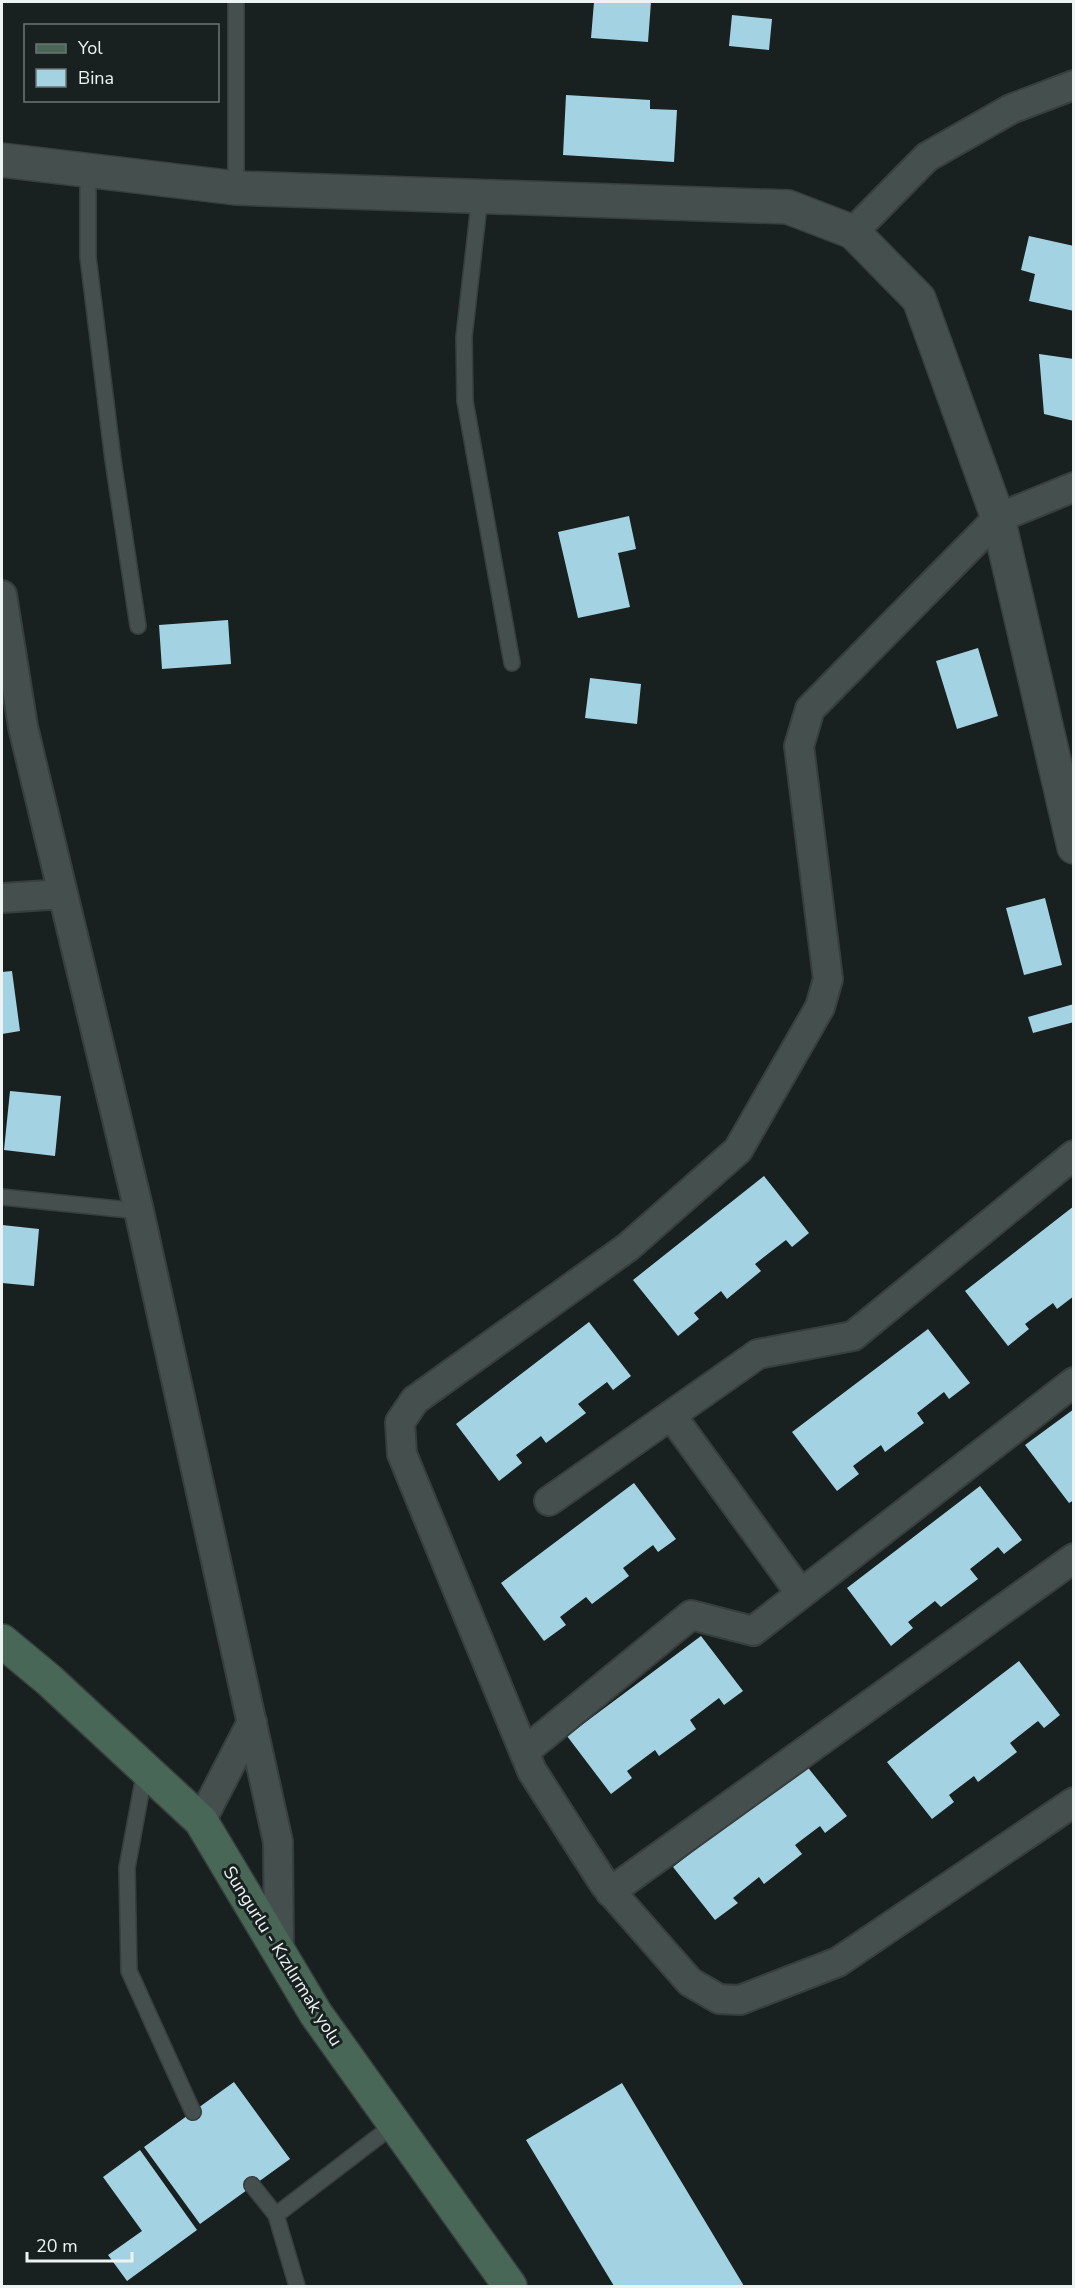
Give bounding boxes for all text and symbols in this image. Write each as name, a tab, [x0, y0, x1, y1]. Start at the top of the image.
legend	[24, 24, 219, 102]
text: Yol	[77, 36, 103, 60]
text: Bina	[78, 66, 114, 90]
street label: Sungurlu - Kızılırmak yolu	[218, 1862, 348, 2050]
scale bar	[27, 2225, 132, 2263]
text: 20 m	[36, 2234, 78, 2258]

